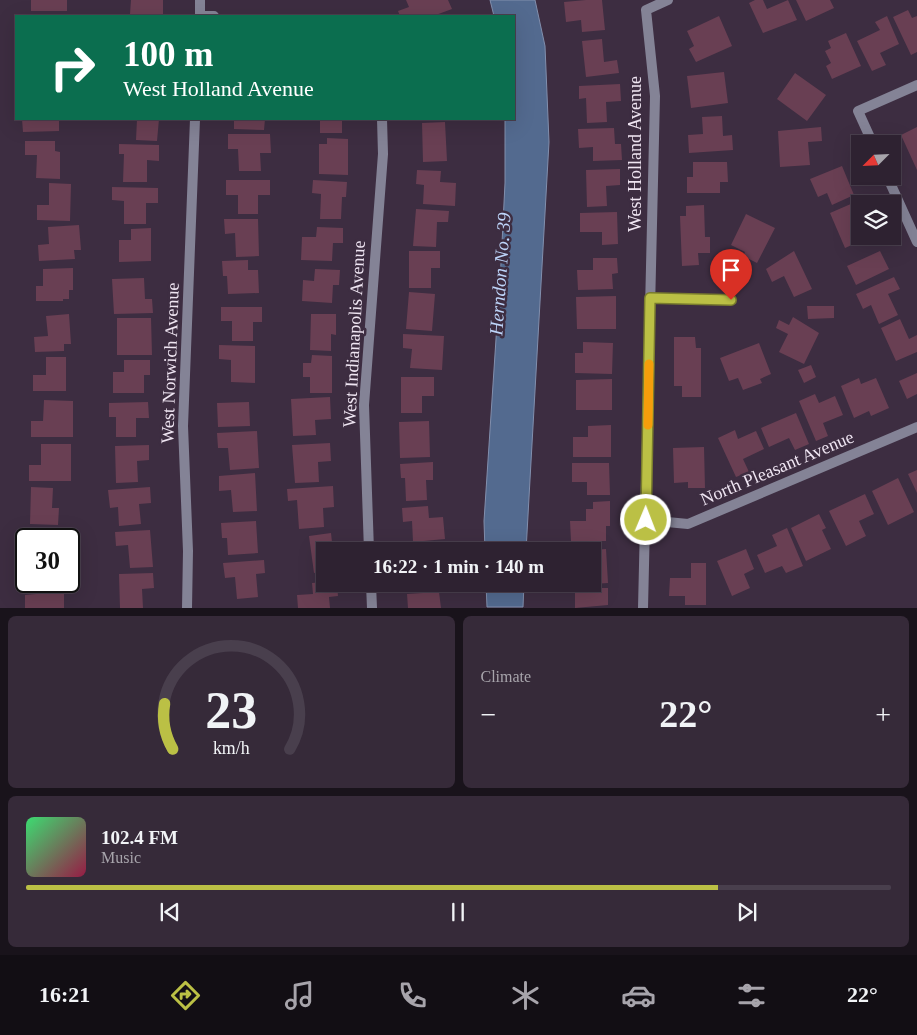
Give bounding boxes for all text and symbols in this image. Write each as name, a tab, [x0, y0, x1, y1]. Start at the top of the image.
icon: right	[40, 35, 105, 100]
text: 100 m	[123, 35, 213, 74]
text: West Holland Avenue	[123, 76, 314, 101]
street label: West Holland Avenue	[625, 76, 645, 232]
north arrow	[851, 135, 901, 185]
map controls	[851, 135, 901, 245]
button: layers	[851, 195, 901, 245]
water label: Herndon No. 39	[485, 211, 515, 337]
street label: West Indianapolis Avenue	[339, 240, 369, 428]
pin	[710, 249, 752, 300]
icon: arrive	[717, 256, 745, 284]
street label: West Norwich Avenue	[157, 282, 183, 444]
street label: North Pleasant Avenue	[697, 427, 857, 509]
position arrow	[619, 493, 671, 545]
speed limit sign: 30	[15, 528, 80, 593]
text: 16:22 · 1 min · 140 m	[373, 556, 544, 577]
text: Climate	[481, 668, 531, 685]
text: 23	[205, 682, 257, 739]
text: 22°	[659, 693, 712, 735]
text: −	[481, 699, 496, 730]
text: +	[875, 699, 891, 730]
text: km/h	[213, 738, 250, 758]
text: 102.4 FM	[101, 827, 178, 848]
text: Music	[101, 849, 141, 866]
icon: previous	[156, 898, 184, 926]
icon: pause	[444, 898, 472, 926]
icon: next	[733, 898, 761, 926]
icon: directions	[168, 978, 203, 1013]
icon: music	[282, 978, 317, 1013]
icon: phone	[395, 978, 430, 1013]
icon: climate	[508, 978, 543, 1013]
icon: car	[621, 978, 656, 1013]
icon: filters	[734, 978, 769, 1013]
text: 16:21	[39, 982, 90, 1007]
text: 22°	[847, 982, 878, 1007]

